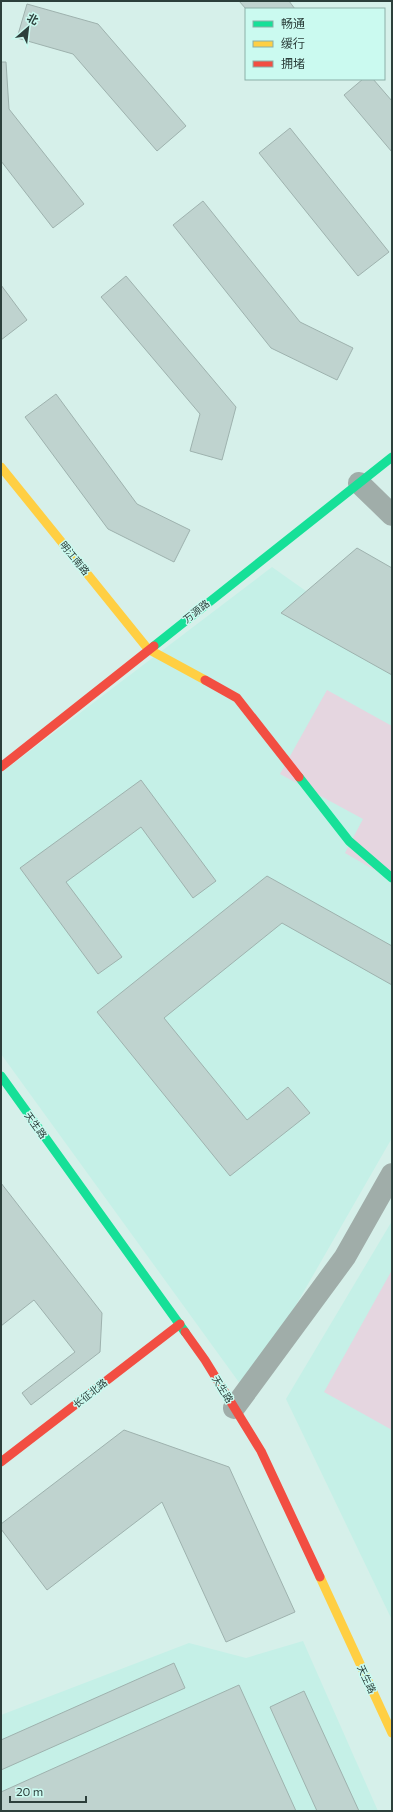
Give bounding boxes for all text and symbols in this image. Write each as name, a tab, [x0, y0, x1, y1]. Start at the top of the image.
north arrow	[8, 8, 48, 48]
legend	[245, 8, 385, 80]
text: 北	[25, 10, 41, 27]
text: 畅通	[281, 16, 305, 30]
text: 缓行	[281, 36, 305, 50]
text: 拥堵	[281, 56, 305, 70]
street label: 明江南路	[58, 539, 92, 577]
street label: 万源路	[180, 597, 212, 625]
street label: 天生路	[22, 1109, 50, 1141]
street label: 天生路	[210, 1373, 236, 1405]
street label: 长征北路	[71, 1376, 109, 1410]
street label: 天生路	[355, 1663, 379, 1695]
scale bar	[10, 1778, 86, 1804]
text: 20 m	[16, 1784, 43, 1798]

